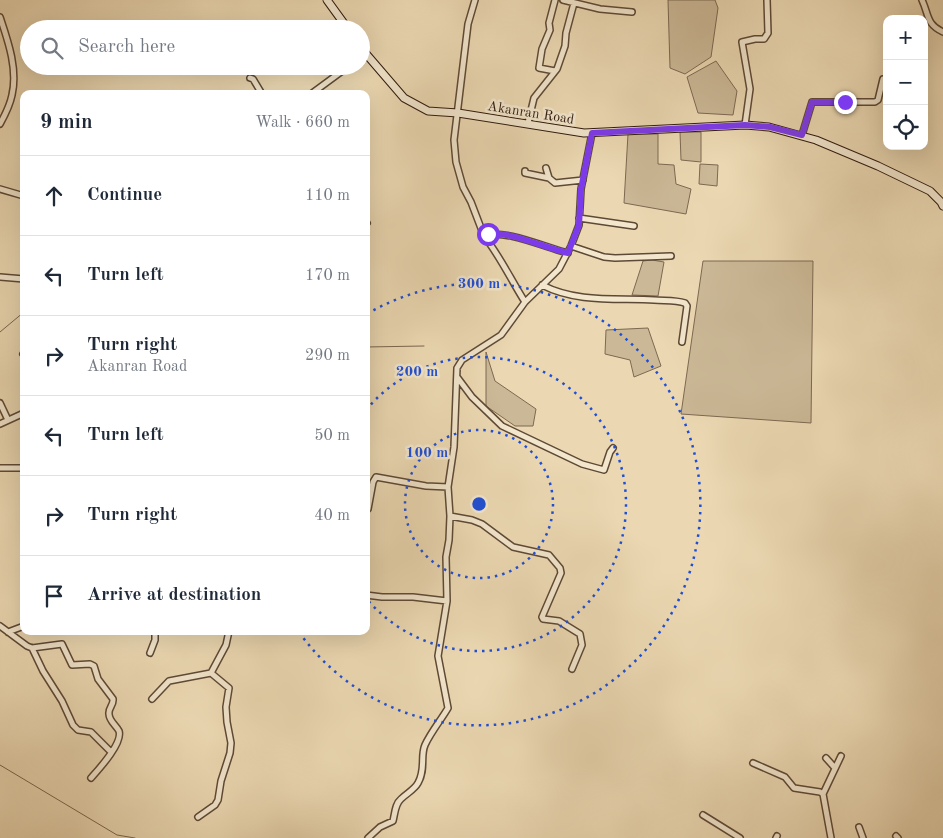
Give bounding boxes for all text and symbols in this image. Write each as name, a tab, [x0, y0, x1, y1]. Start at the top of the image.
map controls	[883, 15, 928, 150]
button: +	[883, 15, 928, 60]
search box	[20, 20, 370, 75]
icon: search	[38, 34, 66, 62]
text: Search here	[78, 38, 175, 57]
button: −	[883, 60, 928, 105]
route end	[834, 91, 857, 114]
street label: Akanran Road	[486, 99, 575, 127]
button: locate	[883, 105, 928, 150]
text: 9 min	[40, 112, 93, 133]
text: Walk · 660 m	[255, 115, 350, 131]
icon: ahead	[40, 182, 68, 210]
text: Continue	[87, 186, 162, 205]
text: 110 m	[305, 188, 350, 204]
route start	[477, 223, 500, 246]
icon: left	[40, 262, 68, 290]
text: Turn left	[87, 266, 164, 285]
text: 170 m	[305, 268, 350, 284]
text: 300 m	[458, 277, 500, 292]
text: Turn right	[87, 336, 177, 355]
icon: right	[40, 342, 68, 370]
text: 290 m	[305, 348, 350, 364]
text: Akanran Road	[87, 359, 187, 375]
text: 200 m	[396, 365, 438, 380]
icon: left	[40, 422, 68, 450]
text: Turn left	[87, 426, 164, 445]
text: 50 m	[314, 428, 350, 444]
text: 100 m	[406, 446, 448, 461]
centre of rings	[470, 495, 488, 513]
icon: right	[40, 502, 68, 530]
text: Turn right	[87, 506, 177, 525]
text: 40 m	[314, 508, 350, 524]
icon: arrive	[40, 582, 68, 610]
text: Arrive at destination	[87, 586, 261, 605]

